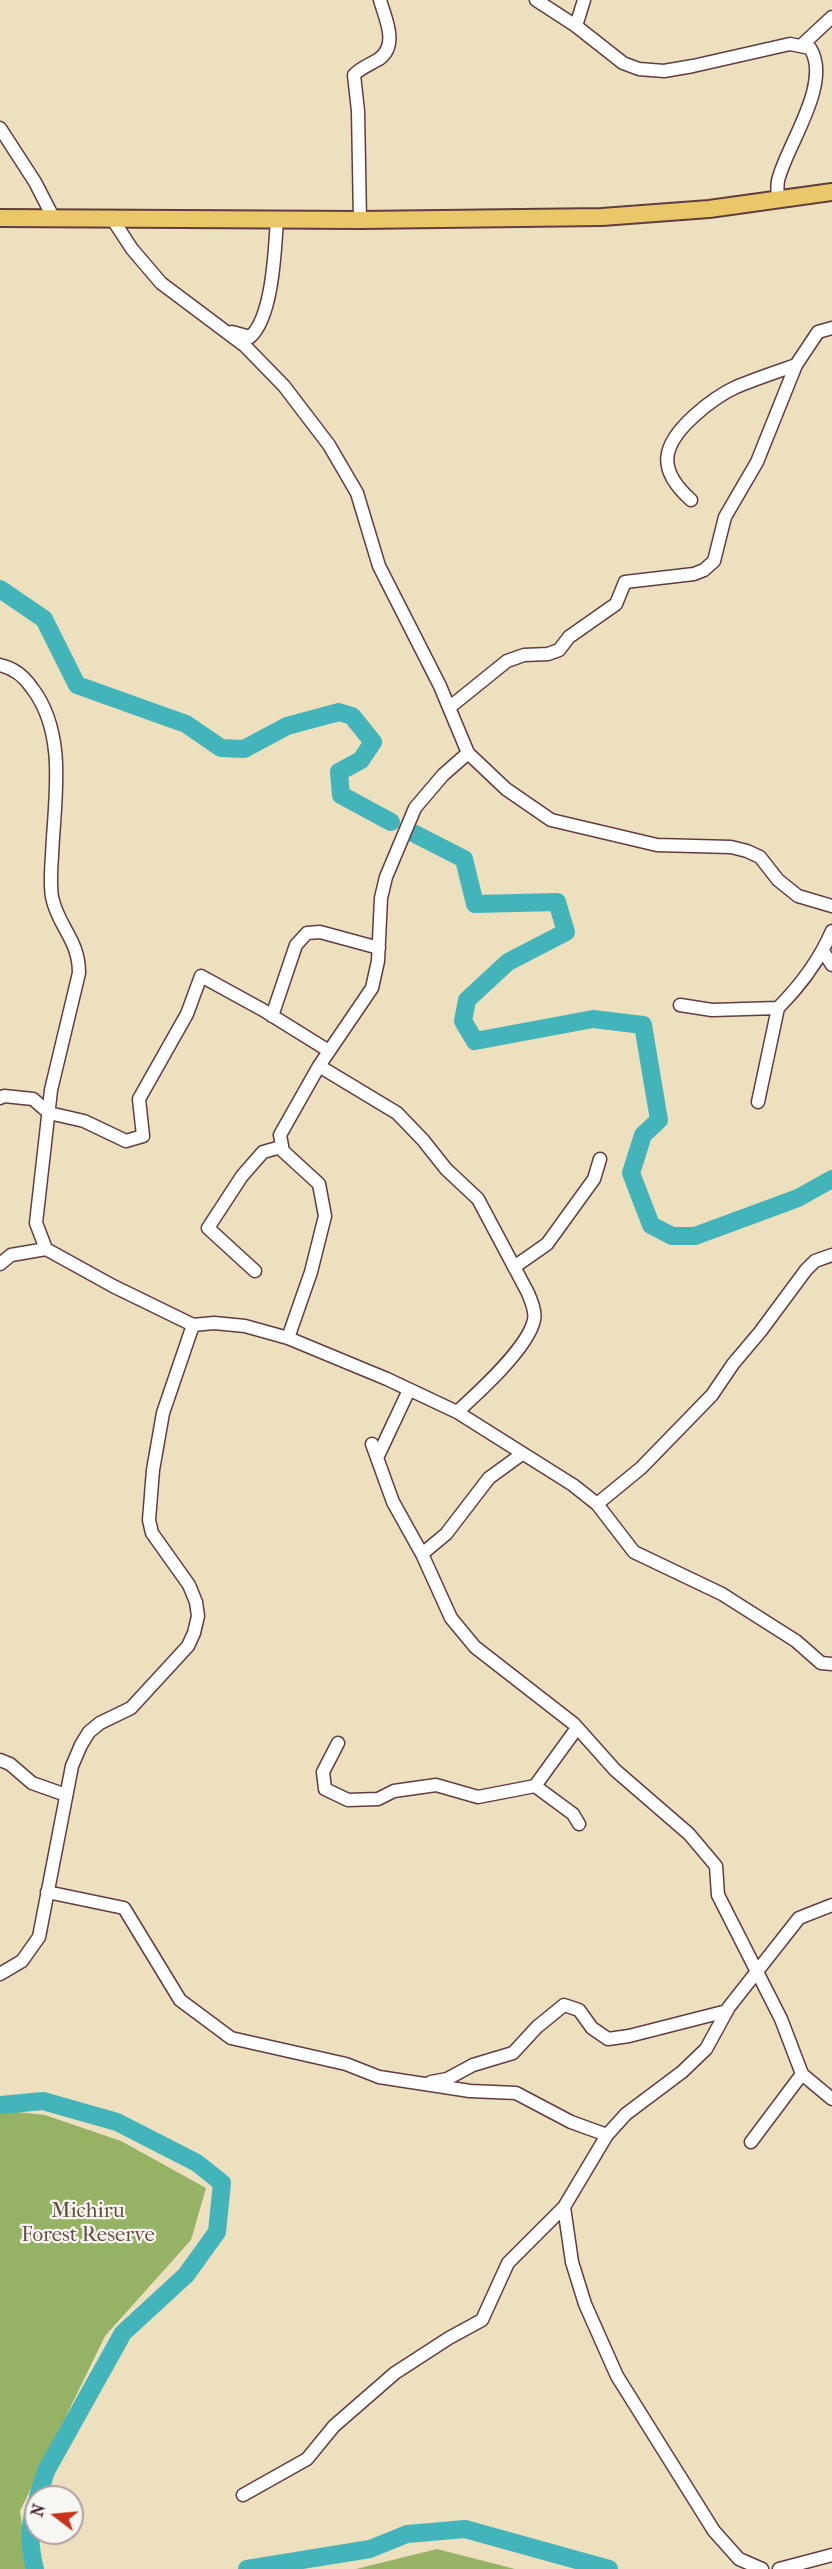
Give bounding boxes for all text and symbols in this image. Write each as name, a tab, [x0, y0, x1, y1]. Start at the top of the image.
park label: Michiru Forest Reserve	[21, 2199, 155, 2249]
north arrow	[24, 2485, 84, 2545]
text: N	[27, 2502, 49, 2519]

